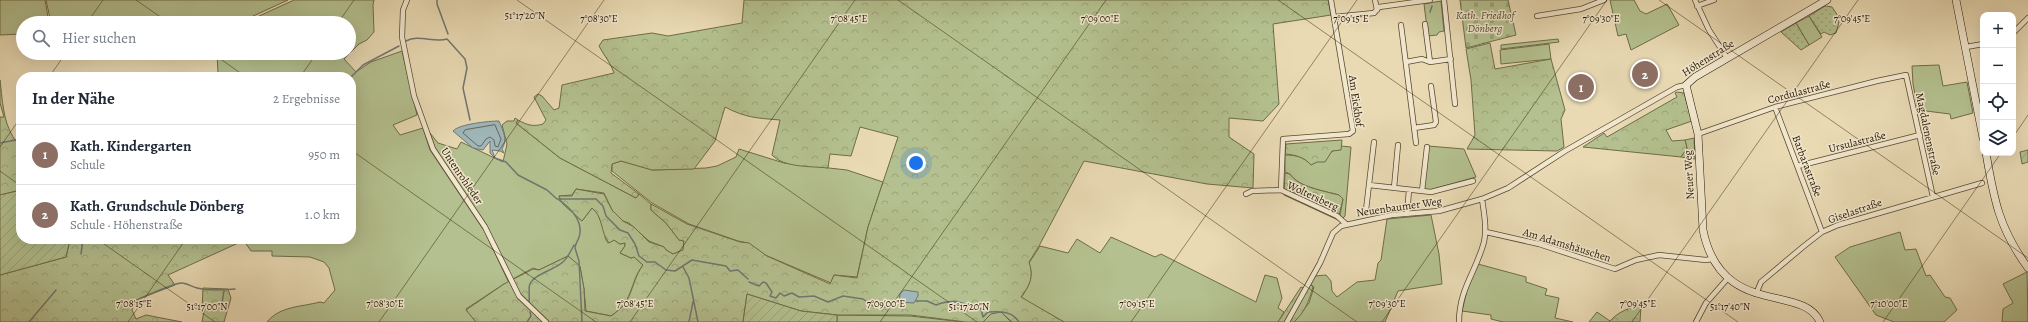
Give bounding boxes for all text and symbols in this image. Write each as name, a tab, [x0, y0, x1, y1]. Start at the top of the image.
park label: Kath. Friedhof Dönberg	[1456, 8, 1517, 36]
text: 51°17'20"N	[505, 9, 545, 22]
text: 7°08'30"E	[580, 12, 618, 25]
text: 7°08'45"E	[831, 12, 868, 25]
text: 7°09'00"E	[1081, 12, 1119, 25]
text: 7°09'15"E	[1333, 12, 1369, 25]
text: 7°09'30"E	[1582, 12, 1620, 25]
text: 7°09'45"E	[1834, 12, 1870, 25]
map controls	[1980, 12, 2016, 156]
button: +	[1980, 12, 2016, 48]
search box	[16, 16, 356, 60]
icon: search	[30, 27, 52, 49]
text: Hier suchen	[62, 28, 136, 48]
street label: Höhenstraße	[1679, 36, 1737, 80]
button: −	[1980, 48, 2016, 84]
pin: 2	[1632, 59, 1658, 89]
pin: 1	[1568, 72, 1594, 102]
street label: Am Eickhof	[1345, 73, 1367, 129]
street label: Cordulastraße	[1766, 76, 1832, 108]
button: locate	[1980, 84, 2016, 120]
text: In der Nähe	[32, 87, 115, 110]
text: 2 Ergebnisse	[273, 90, 340, 107]
street label: Magdalenenstraße	[1912, 91, 1944, 177]
button: layers	[1980, 120, 2016, 156]
street label: Ursulastraße	[1827, 128, 1887, 156]
street label: Barbarastraße	[1788, 133, 1826, 199]
text: Kath. Kindergarten	[70, 136, 191, 156]
street label: Untenrohleder	[437, 144, 487, 208]
text: 1	[43, 146, 47, 163]
text: 950 m	[308, 146, 340, 163]
street label: Neuer Weg	[1680, 149, 1698, 200]
your location	[906, 153, 926, 173]
text: Schule	[70, 156, 105, 173]
street label: Woltersberg	[1284, 177, 1342, 215]
street label: Neuenbaumer Weg	[1355, 193, 1443, 220]
street label: Giselastraße	[1826, 195, 1884, 227]
text: Kath. Grundschule Dönberg	[70, 196, 244, 216]
text: 2	[42, 206, 48, 223]
text: 1.0 km	[305, 206, 340, 223]
text: Schule · Höhenstraße	[70, 216, 183, 233]
street label: Am Adamshäuschen	[1520, 224, 1613, 266]
text: 7°08'15"E	[116, 297, 152, 310]
text: 7°08'30"E	[366, 297, 404, 310]
text: 7°08'45"E	[617, 297, 654, 310]
text: 7°09'00"E	[867, 297, 905, 310]
text: 7°09'15"E	[1119, 297, 1155, 310]
text: 7°09'30"E	[1368, 297, 1406, 310]
text: 7°09'45"E	[1620, 297, 1656, 310]
text: 7°10'00"E	[1870, 297, 1908, 310]
text: 51°17'00"N	[187, 300, 227, 313]
text: 51°17'20"N	[949, 300, 989, 313]
text: 51°17'40"N	[1710, 300, 1750, 313]

